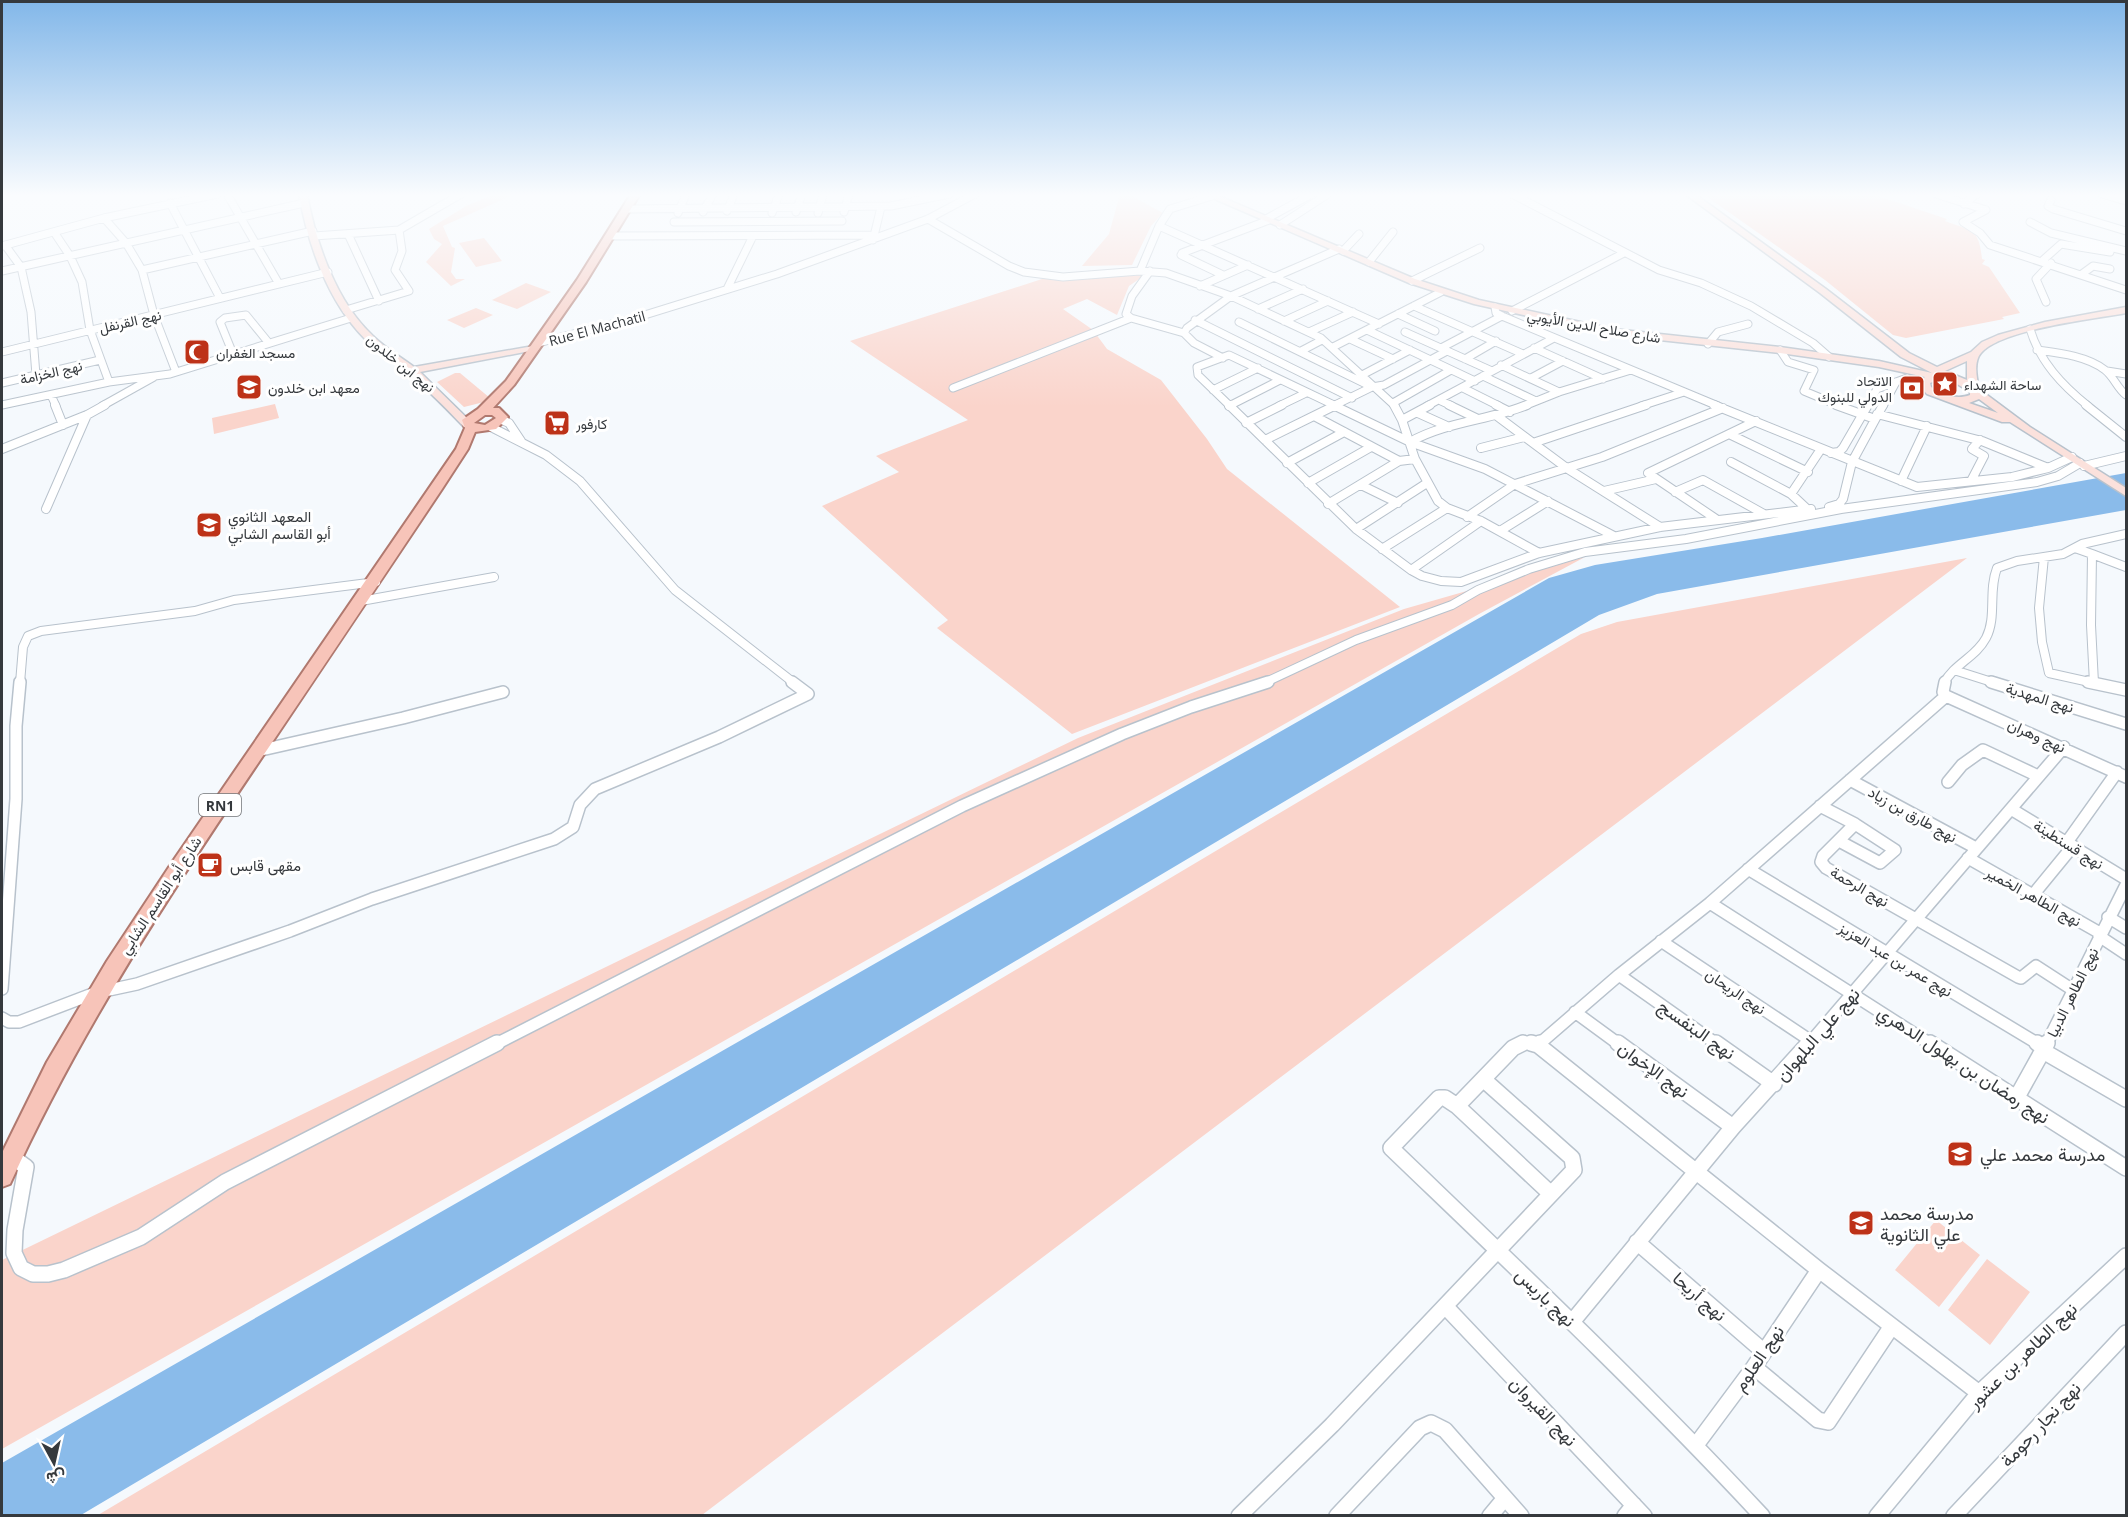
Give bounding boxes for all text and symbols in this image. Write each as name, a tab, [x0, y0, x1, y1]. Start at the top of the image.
street label: نهج القرنفل	[97, 305, 163, 339]
street label: شارع صلاح الدين الأيوبي	[1525, 305, 1662, 350]
street label: Rue El Machatil	[547, 306, 647, 350]
street label: نهج ابن خلدون	[362, 330, 439, 398]
mosque icon: مسجد الغفران	[182, 337, 212, 367]
place label: مسجد الغفران	[216, 343, 295, 362]
street label: نهج الخزامة	[18, 356, 85, 390]
place icon: ساحة الشهداء	[1930, 369, 1960, 399]
place label: الاتحاد الدولي للبنوك	[1818, 371, 1892, 409]
school or university icon: معهد ابن خلدون	[234, 372, 264, 402]
bank icon: الاتحاد الدولي للبنوك	[1897, 373, 1927, 403]
place label: ساحة الشهداء	[1964, 375, 2041, 394]
place label: معهد ابن خلدون	[268, 378, 360, 397]
supermarket icon: كارفور	[542, 408, 572, 438]
place label: كارفور	[575, 414, 607, 433]
place label: المعهد الثانوي أبو القاسم الشابي	[228, 506, 331, 547]
school or university icon: المعهد الثانوي أبو القاسم الشابي	[194, 510, 224, 540]
street label: نهج المهدية	[2003, 677, 2077, 719]
street label: نهج وهران	[2004, 713, 2069, 758]
street label: نهج طارق بن زياد	[1864, 781, 1961, 848]
road number: RN1	[199, 794, 241, 816]
street label: نهج قسنطينة	[2029, 815, 2108, 875]
street label: شارع أبو القاسم الشابي	[114, 832, 209, 960]
cafe icon: مقهى قابس	[195, 850, 225, 880]
place label: مقهى قابس	[230, 855, 301, 876]
street label: نهج الرحمة	[1826, 861, 1893, 913]
street label: نهج الطاهر الخمير	[1981, 861, 2085, 932]
street label: نهج عمر بن عبد العزيز	[1834, 917, 1957, 1003]
street label: نهج الطاهر الدبيا	[2042, 944, 2104, 1041]
street label: نهج الريحان	[1701, 964, 1770, 1020]
street label: نهج علي البلهوان	[1769, 982, 1868, 1089]
street label: نهج البنفسج	[1653, 994, 1740, 1065]
street label: نهج رمضان بن بهلول الدهري	[1871, 999, 2055, 1132]
street label: نهج الإخوان	[1613, 1035, 1694, 1104]
school or university icon: مدرسة محمد علي	[1945, 1139, 1975, 1169]
place label: مدرسة محمد علي	[1980, 1142, 2105, 1170]
place label: مدرسة محمد علي الثانوية	[1880, 1201, 1974, 1250]
school or university icon: مدرسة محمد علي الثانوية	[1846, 1208, 1876, 1238]
street label: نهج باريس	[1510, 1262, 1581, 1332]
street label: نهج أريحا	[1667, 1266, 1732, 1327]
street label: نهج الطاهر بن عشور	[1961, 1297, 2083, 1415]
street label: نهج العلوم	[1727, 1320, 1790, 1396]
street label: نهج القيروان	[1504, 1371, 1583, 1452]
street label: نهج نجار رحومة	[1994, 1376, 2086, 1472]
north arrow	[24, 1433, 84, 1493]
text: ش	[45, 1466, 67, 1490]

